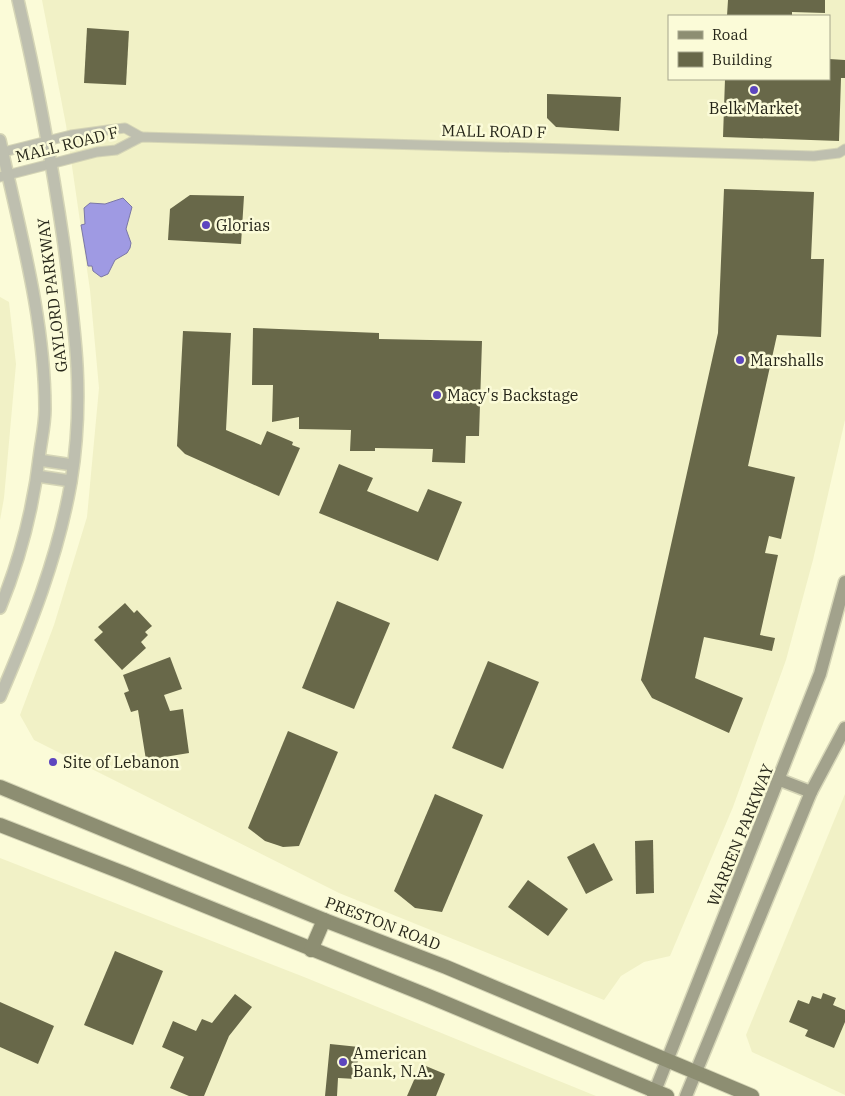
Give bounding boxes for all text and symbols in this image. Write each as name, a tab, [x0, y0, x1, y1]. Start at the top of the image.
legend	[668, 15, 830, 80]
text: Road	[712, 25, 748, 44]
text: Building	[712, 50, 772, 69]
marker: Belk Market	[748, 84, 760, 96]
place label: Belk Market	[709, 98, 799, 118]
street label: MALL ROAD F	[441, 120, 547, 142]
street label: MALL ROAD F	[13, 122, 121, 166]
place label: Glorias	[216, 215, 270, 235]
street label: GAYLORD PARKWAY	[33, 217, 71, 373]
marker: Glorias	[200, 219, 212, 231]
place label: Marshalls	[750, 350, 824, 370]
marker: Marshalls	[734, 354, 746, 366]
place label: Macy's Backstage	[447, 385, 578, 405]
marker: Macy's Backstage	[431, 389, 443, 401]
place label: Site of Lebanon	[63, 752, 180, 772]
marker: Site of Lebanon	[47, 756, 59, 768]
street label: WARREN PARKWAY	[702, 761, 778, 909]
street label: PRESTON ROAD	[322, 892, 444, 954]
place label: American Bank, N.A.	[353, 1043, 432, 1081]
marker: American Bank, N.A.	[337, 1056, 349, 1068]

